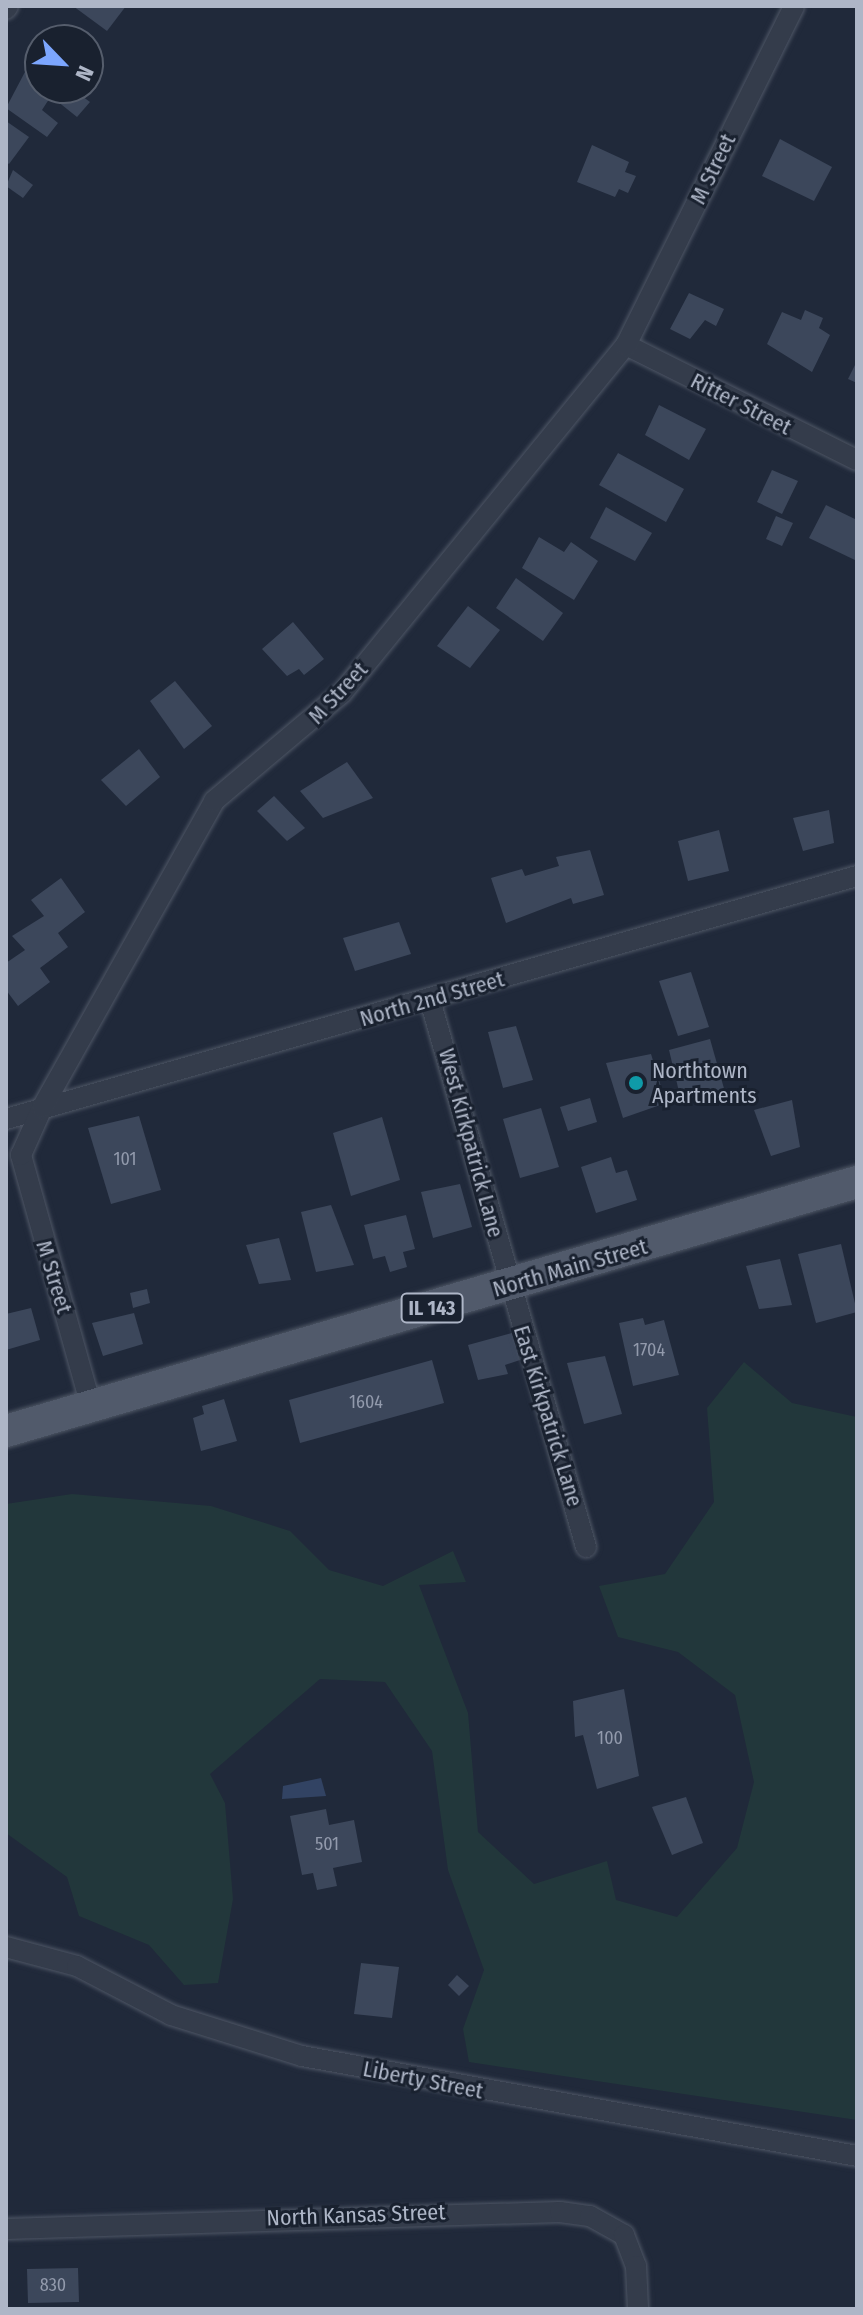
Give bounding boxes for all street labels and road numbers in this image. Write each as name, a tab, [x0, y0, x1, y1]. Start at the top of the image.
street label: M Street	[685, 130, 741, 208]
street label: Ritter Street	[686, 367, 796, 441]
street label: M Street	[303, 657, 373, 729]
street label: North 2nd Street	[357, 966, 507, 1032]
street label: West Kirkpatrick Lane	[433, 1046, 509, 1240]
street label: North Main Street	[490, 1233, 650, 1303]
street label: M Street	[30, 1237, 78, 1317]
road number: IL 143	[400, 1292, 464, 1324]
street label: East Kirkpatrick Lane	[508, 1322, 588, 1510]
street label: Liberty Street	[361, 2055, 485, 2105]
street label: North Kansas Street	[266, 2199, 446, 2231]

